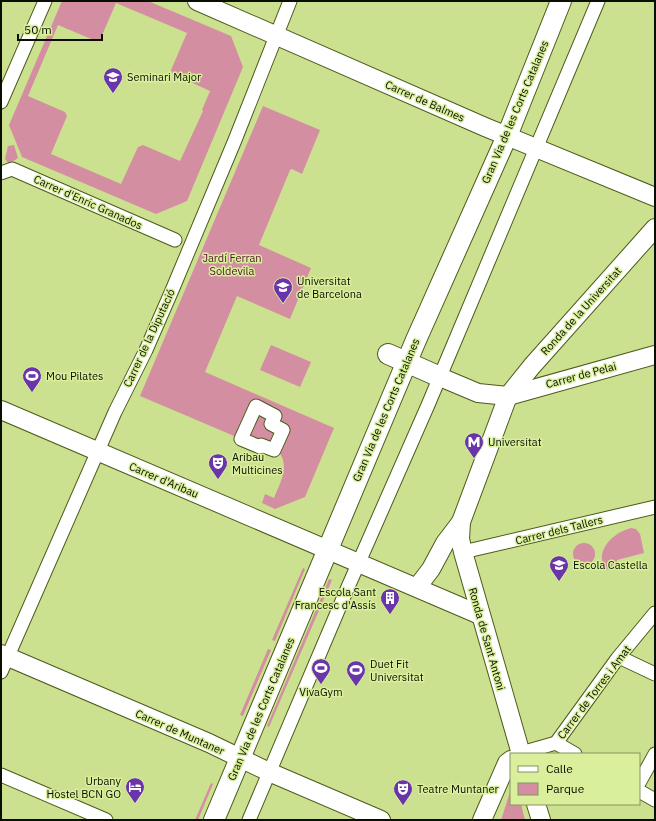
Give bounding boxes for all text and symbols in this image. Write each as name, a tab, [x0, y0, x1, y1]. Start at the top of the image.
scale bar	[18, 16, 102, 42]
text: 50 m	[24, 22, 52, 37]
street label: Gran Via de les Corts Catalanes	[478, 38, 552, 186]
school or university icon: Seminari Major	[102, 66, 124, 94]
place label: Seminari Major	[127, 70, 201, 84]
street label: Carrer de Balmes	[383, 77, 467, 125]
street label: Carrer d'Enric Granados	[31, 172, 145, 232]
park label: Jardí Ferran Soldevila	[202, 251, 262, 278]
street label: Ronda de la Universitat	[538, 264, 624, 358]
place label: Universitat de Barcelona	[297, 274, 362, 301]
school or university icon: Universitat de Barcelona	[272, 276, 294, 304]
street label: Carrer de la Diputació	[120, 287, 178, 389]
street label: Gran Via de les Corts Catalanes	[349, 336, 423, 484]
street label: Carrer de Pelai	[544, 359, 618, 391]
sports icon: Mou Pilates	[21, 365, 43, 393]
place label: Mou Pilates	[46, 369, 103, 383]
metro station icon: Universitat	[463, 431, 485, 459]
place label: Universitat	[488, 435, 542, 449]
place label: Aribau Multicines	[232, 450, 283, 477]
theatre icon: Aribau Multicines	[207, 452, 229, 480]
street label: Carrer d'Aribau	[127, 459, 201, 501]
street label: Carrer dels Tallers	[514, 512, 604, 548]
school or university icon: Escola Castella	[548, 554, 570, 582]
place label: Escola Castella	[573, 558, 648, 572]
place label: Escola Sant Francesc d'Assís	[295, 585, 376, 612]
street label: Ronda de Sant Antoni	[466, 586, 508, 692]
building icon: Escola Sant Francesc d'Assís	[379, 587, 401, 615]
street label: Gran Via de les Corts Catalanes	[224, 635, 298, 783]
street label: Carrer de Torres i Amat	[554, 642, 634, 742]
sports icon: VivaGym	[310, 657, 332, 685]
place label: Duet Fit Universitat	[370, 657, 424, 684]
sports icon: Duet Fit Universitat	[345, 659, 367, 687]
place label: VivaGym	[299, 685, 343, 699]
street label: Carrer de Muntaner	[133, 706, 227, 758]
legend	[510, 753, 640, 805]
text: Calle	[546, 761, 573, 776]
place label: Urbany Hostel BCN GO	[47, 774, 122, 801]
hotel icon: Urbany Hostel BCN GO	[124, 776, 146, 804]
theatre icon: Teatre Muntaner	[392, 778, 414, 806]
text: Parque	[546, 781, 585, 796]
place label: Teatre Muntaner	[417, 782, 498, 796]

